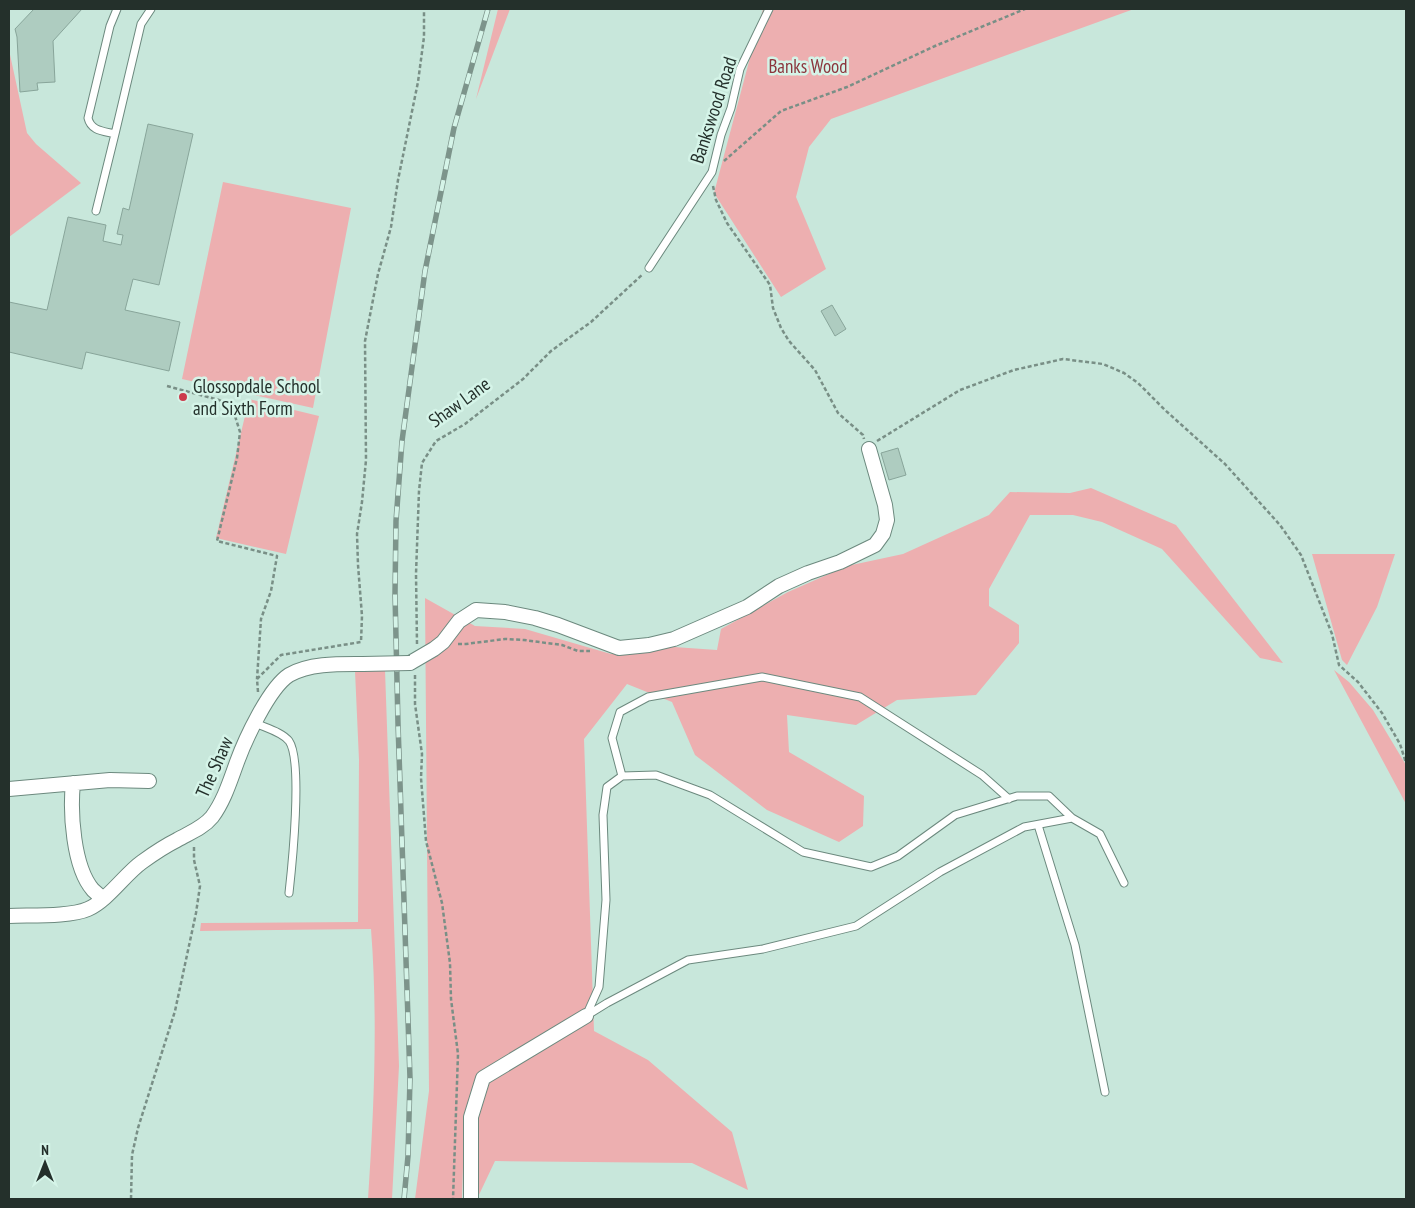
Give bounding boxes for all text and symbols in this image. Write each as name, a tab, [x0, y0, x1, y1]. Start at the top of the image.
street label: Bankswood Road	[684, 54, 742, 166]
park label: Banks Wood	[768, 54, 848, 78]
street label: Shaw Lane	[423, 372, 495, 432]
place label: Glossopdale School and Sixth Form	[193, 374, 321, 420]
marker: Glossopdale School and Sixth Form	[177, 391, 189, 403]
street label: The Shaw	[190, 732, 238, 801]
north arrow	[20, 1138, 70, 1188]
text: N	[41, 1141, 49, 1159]

